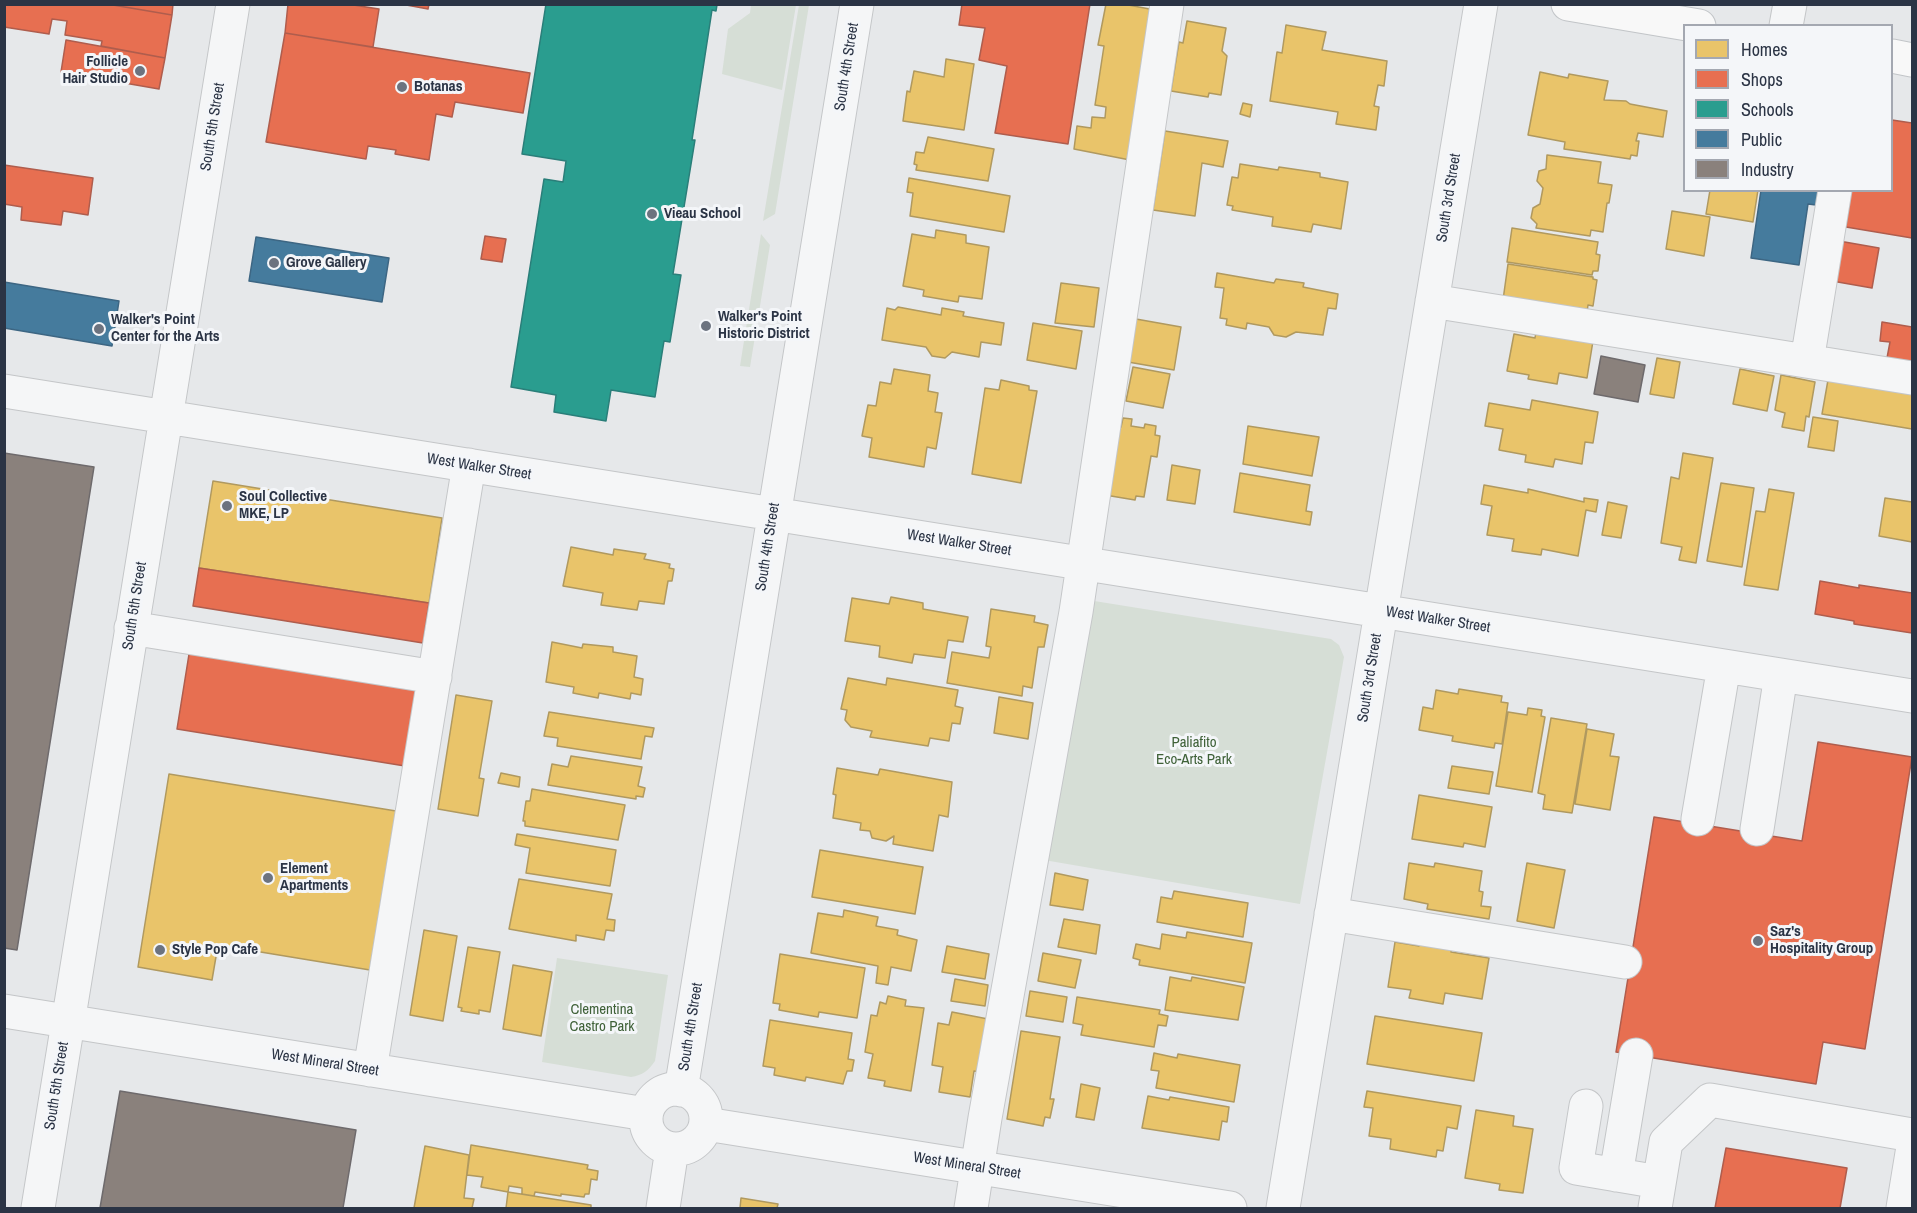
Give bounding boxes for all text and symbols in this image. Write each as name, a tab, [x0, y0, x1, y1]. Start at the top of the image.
street label: South 4th Street	[831, 22, 863, 112]
legend	[1683, 24, 1893, 192]
text: Homes	[1741, 37, 1788, 62]
place label: Follicle Hair Studio	[62, 53, 128, 88]
marker: Follicle Hair Studio	[133, 64, 147, 78]
text: Shops	[1741, 67, 1783, 92]
place label: Botanas	[414, 78, 463, 96]
marker: Botanas	[395, 80, 409, 94]
street label: South 5th Street	[197, 82, 229, 172]
text: Schools	[1741, 97, 1794, 122]
text: Public	[1741, 127, 1782, 152]
street label: South 3rd Street	[1433, 152, 1465, 244]
text: Industry	[1741, 157, 1794, 182]
place label: Vieau School	[664, 205, 741, 223]
marker: Vieau School	[645, 207, 659, 221]
place label: Grove Gallery	[286, 254, 367, 272]
marker: Grove Gallery	[267, 256, 281, 270]
place label: Walker's Point Historic District	[718, 308, 810, 343]
place label: Walker's Point Center for the Arts	[111, 311, 220, 346]
marker: Walker's Point Historic District	[699, 319, 713, 333]
marker: Walker's Point Center for the Arts	[92, 322, 106, 336]
street label: West Walker Street	[426, 450, 532, 484]
place label: Soul Collective MKE, LP	[239, 488, 327, 523]
marker: Soul Collective MKE, LP	[220, 499, 234, 513]
street label: South 4th Street	[752, 502, 784, 592]
street label: West Walker Street	[906, 526, 1012, 560]
street label: South 5th Street	[119, 561, 151, 651]
street label: West Walker Street	[1385, 603, 1491, 637]
street label: South 3rd Street	[1354, 632, 1386, 724]
park label: Paliafito Eco-Arts Park	[1156, 734, 1232, 769]
place label: Element Apartments	[280, 860, 348, 895]
marker: Element Apartments	[261, 871, 275, 885]
place label: Saz's Hospitality Group	[1770, 923, 1873, 958]
marker: Saz's Hospitality Group	[1751, 934, 1765, 948]
place label: Style Pop Cafe	[172, 941, 258, 959]
marker: Style Pop Cafe	[153, 943, 167, 957]
street label: South 4th Street	[675, 982, 707, 1072]
park label: Clementina Castro Park	[570, 1001, 634, 1036]
street label: South 5th Street	[41, 1041, 73, 1131]
street label: West Mineral Street	[270, 1046, 380, 1080]
street label: West Mineral Street	[912, 1149, 1022, 1183]

